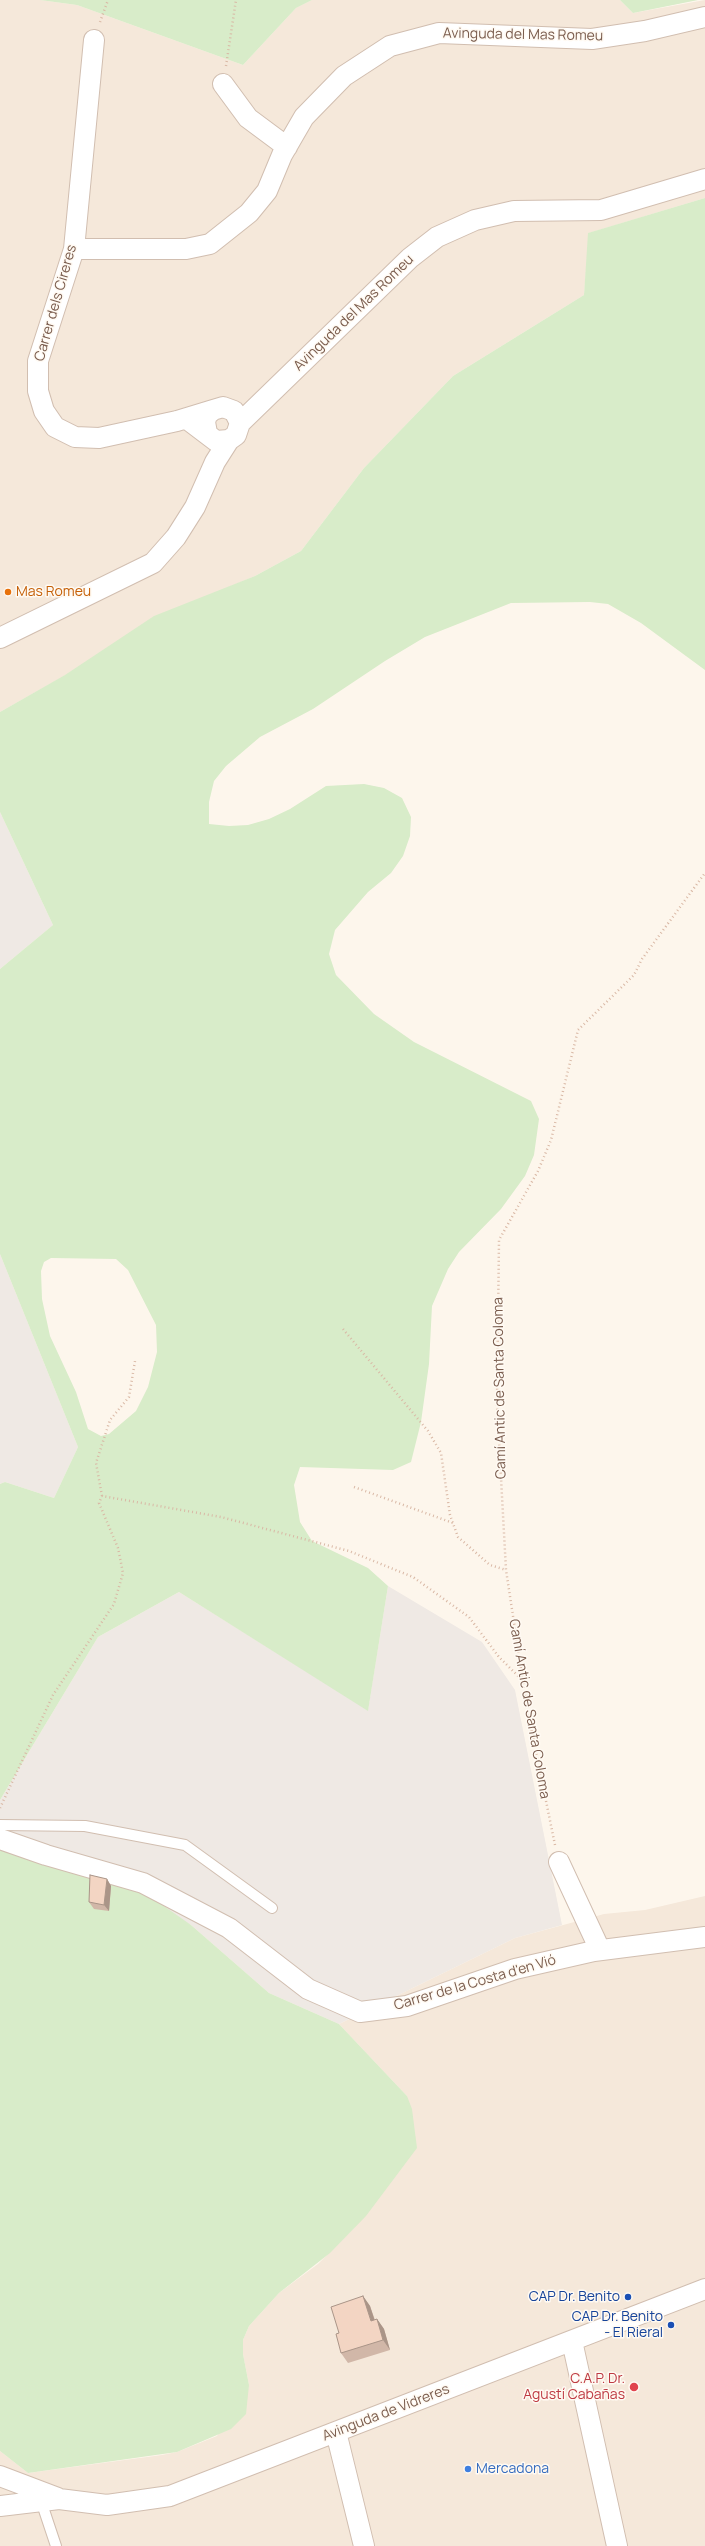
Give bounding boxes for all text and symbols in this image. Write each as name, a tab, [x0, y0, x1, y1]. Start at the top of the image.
street label: Avinguda del Mas Romeu	[443, 25, 603, 45]
street label: Carrer dels Cireres	[31, 243, 81, 363]
street label: Avinguda del Mas Romeu	[291, 251, 417, 375]
place label: Mas Romeu	[16, 584, 91, 600]
marker: Mas Romeu	[3, 587, 13, 597]
street label: Camí Antic de Santa Coloma	[490, 1297, 510, 1479]
street label: Camí Antic de Santa Coloma	[505, 1618, 553, 1800]
street label: Carrer de la Costa d'en Vió	[392, 1952, 558, 2014]
place label: CAP Dr. Benito	[529, 2289, 620, 2305]
marker: CAP Dr. Benito	[623, 2292, 633, 2302]
place label: CAP Dr. Benito - El Rieral	[572, 2309, 663, 2342]
marker: CAP Dr. Benito - El Rieral	[666, 2320, 676, 2330]
place label: C.A.P. Dr. Agustí Cabañas	[523, 2371, 625, 2404]
street label: Avinguda de Vidreres	[320, 2381, 452, 2445]
marker: C.A.P. Dr. Agustí Cabañas	[628, 2381, 640, 2393]
place label: Mercadona	[476, 2461, 549, 2477]
marker: Mercadona	[463, 2464, 473, 2474]

